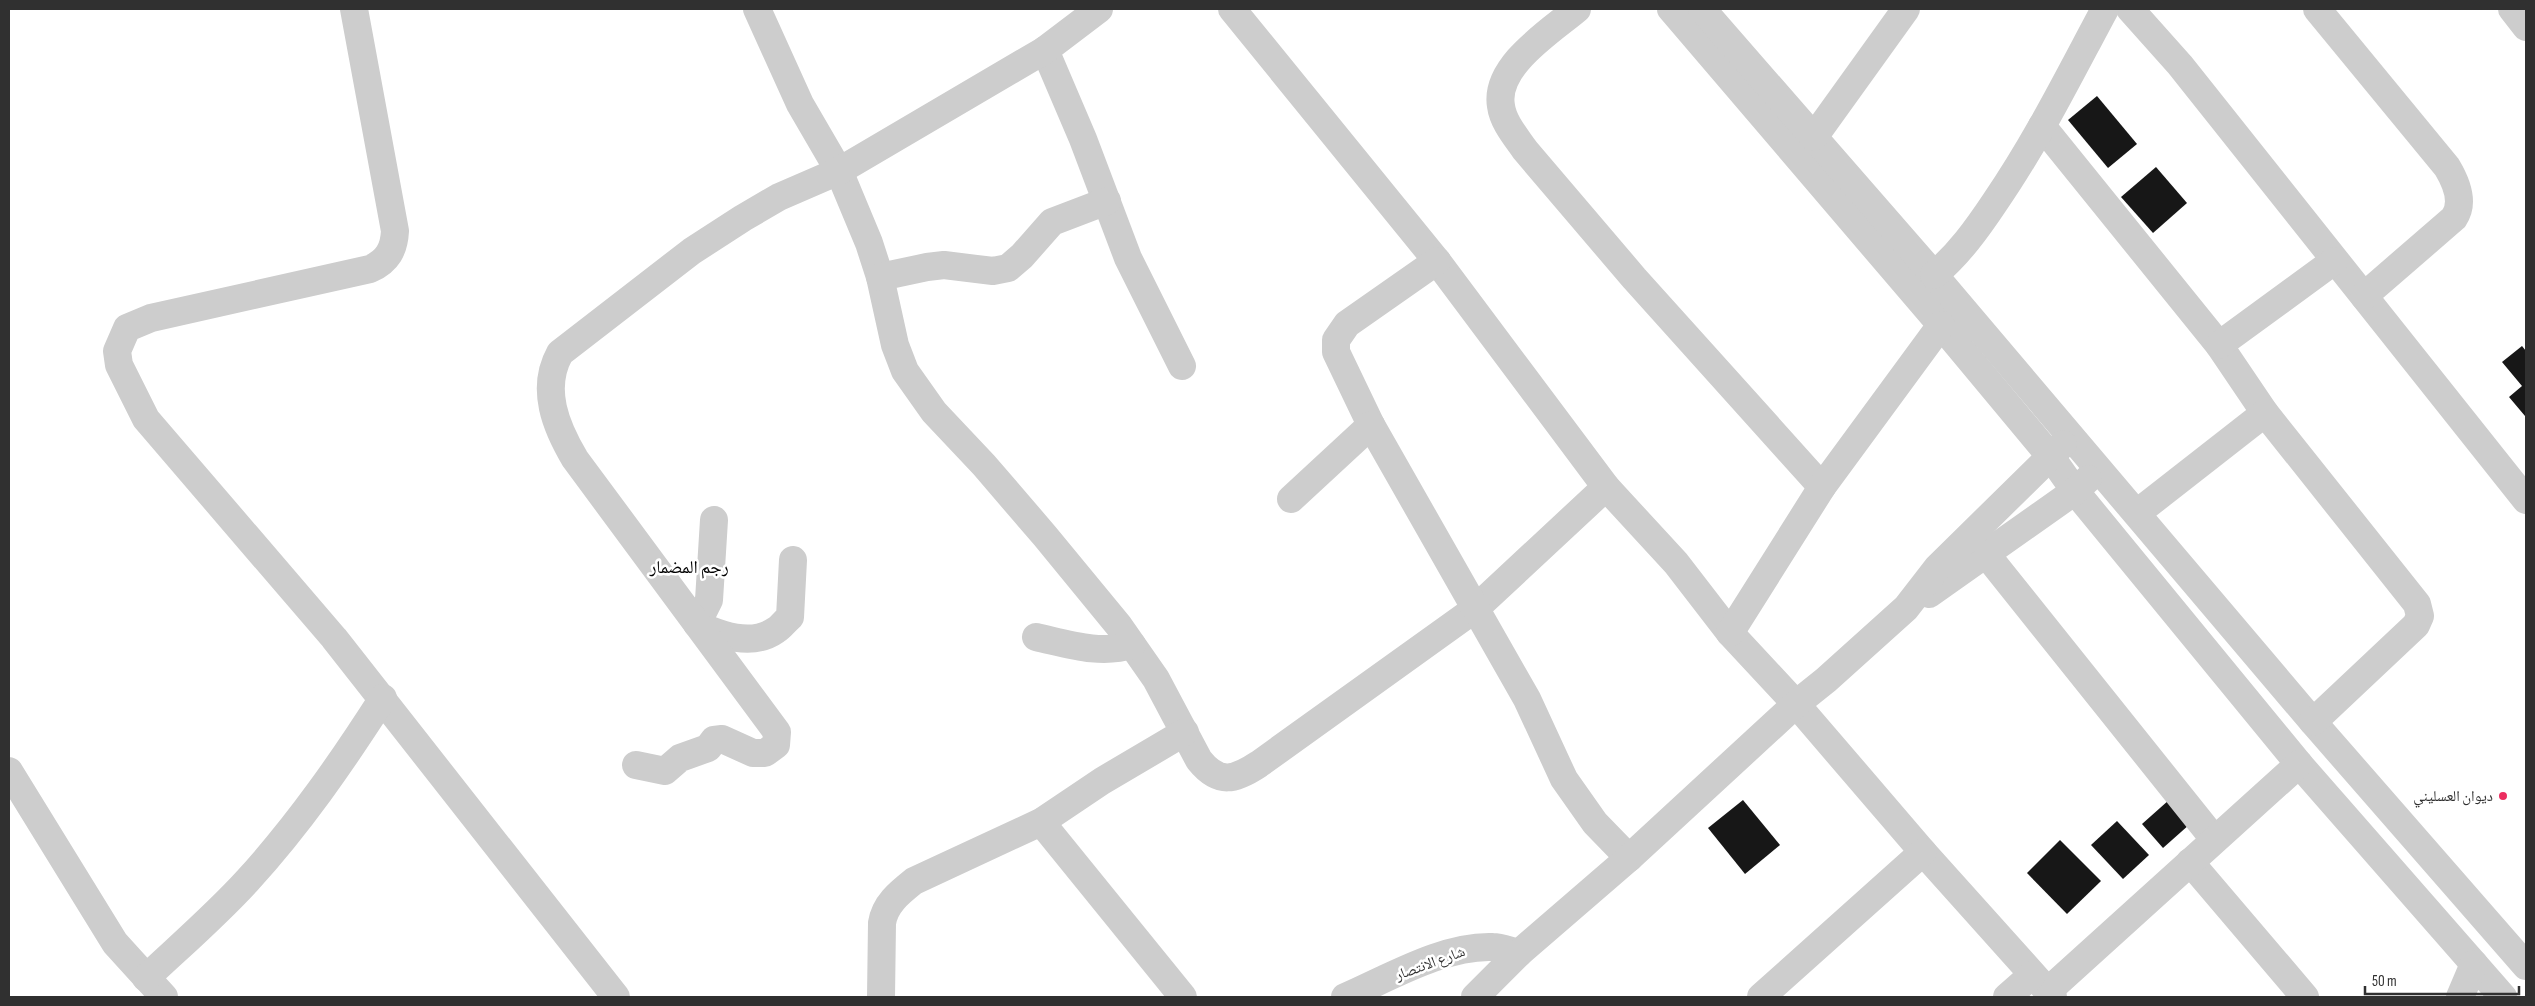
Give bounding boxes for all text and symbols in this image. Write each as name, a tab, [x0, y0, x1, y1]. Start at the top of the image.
district label: رجم المضمار	[648, 557, 729, 579]
place label: ديوان العسليني	[2413, 787, 2493, 808]
marker: ديوان العسليني	[2497, 790, 2509, 802]
street label: شارع الانتصار	[1392, 942, 1468, 985]
scale bar	[2365, 964, 2519, 996]
text: 50 m	[2372, 972, 2397, 991]

